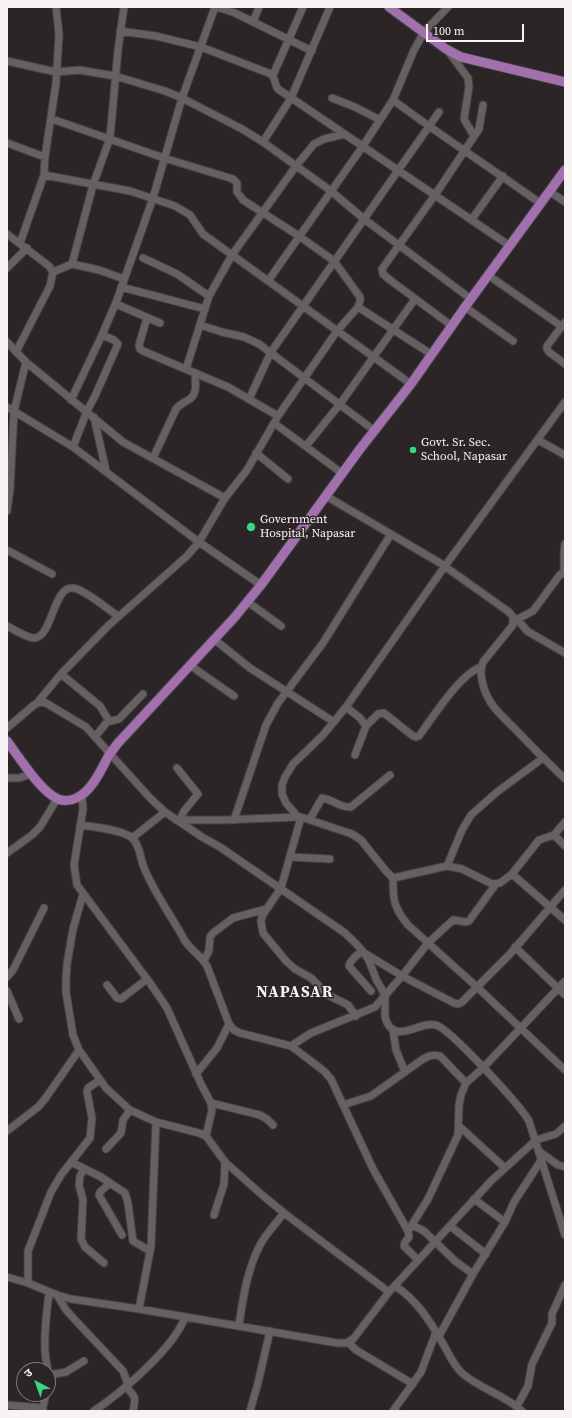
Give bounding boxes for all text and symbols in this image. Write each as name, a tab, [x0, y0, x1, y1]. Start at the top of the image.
scale bar	[428, 16, 526, 42]
text: 100 m	[433, 23, 465, 39]
place label: Govt. Sr. Sec. School, Napasar	[421, 436, 507, 464]
marker: Govt. Sr. Sec. School, Napasar	[408, 445, 418, 455]
place label: Government Hospital, Napasar	[260, 513, 355, 541]
marker: Government Hospital, Napasar	[245, 521, 257, 533]
district label: NAPASAR	[256, 983, 334, 1003]
north arrow	[16, 1362, 56, 1402]
text: उ	[21, 1366, 36, 1381]

